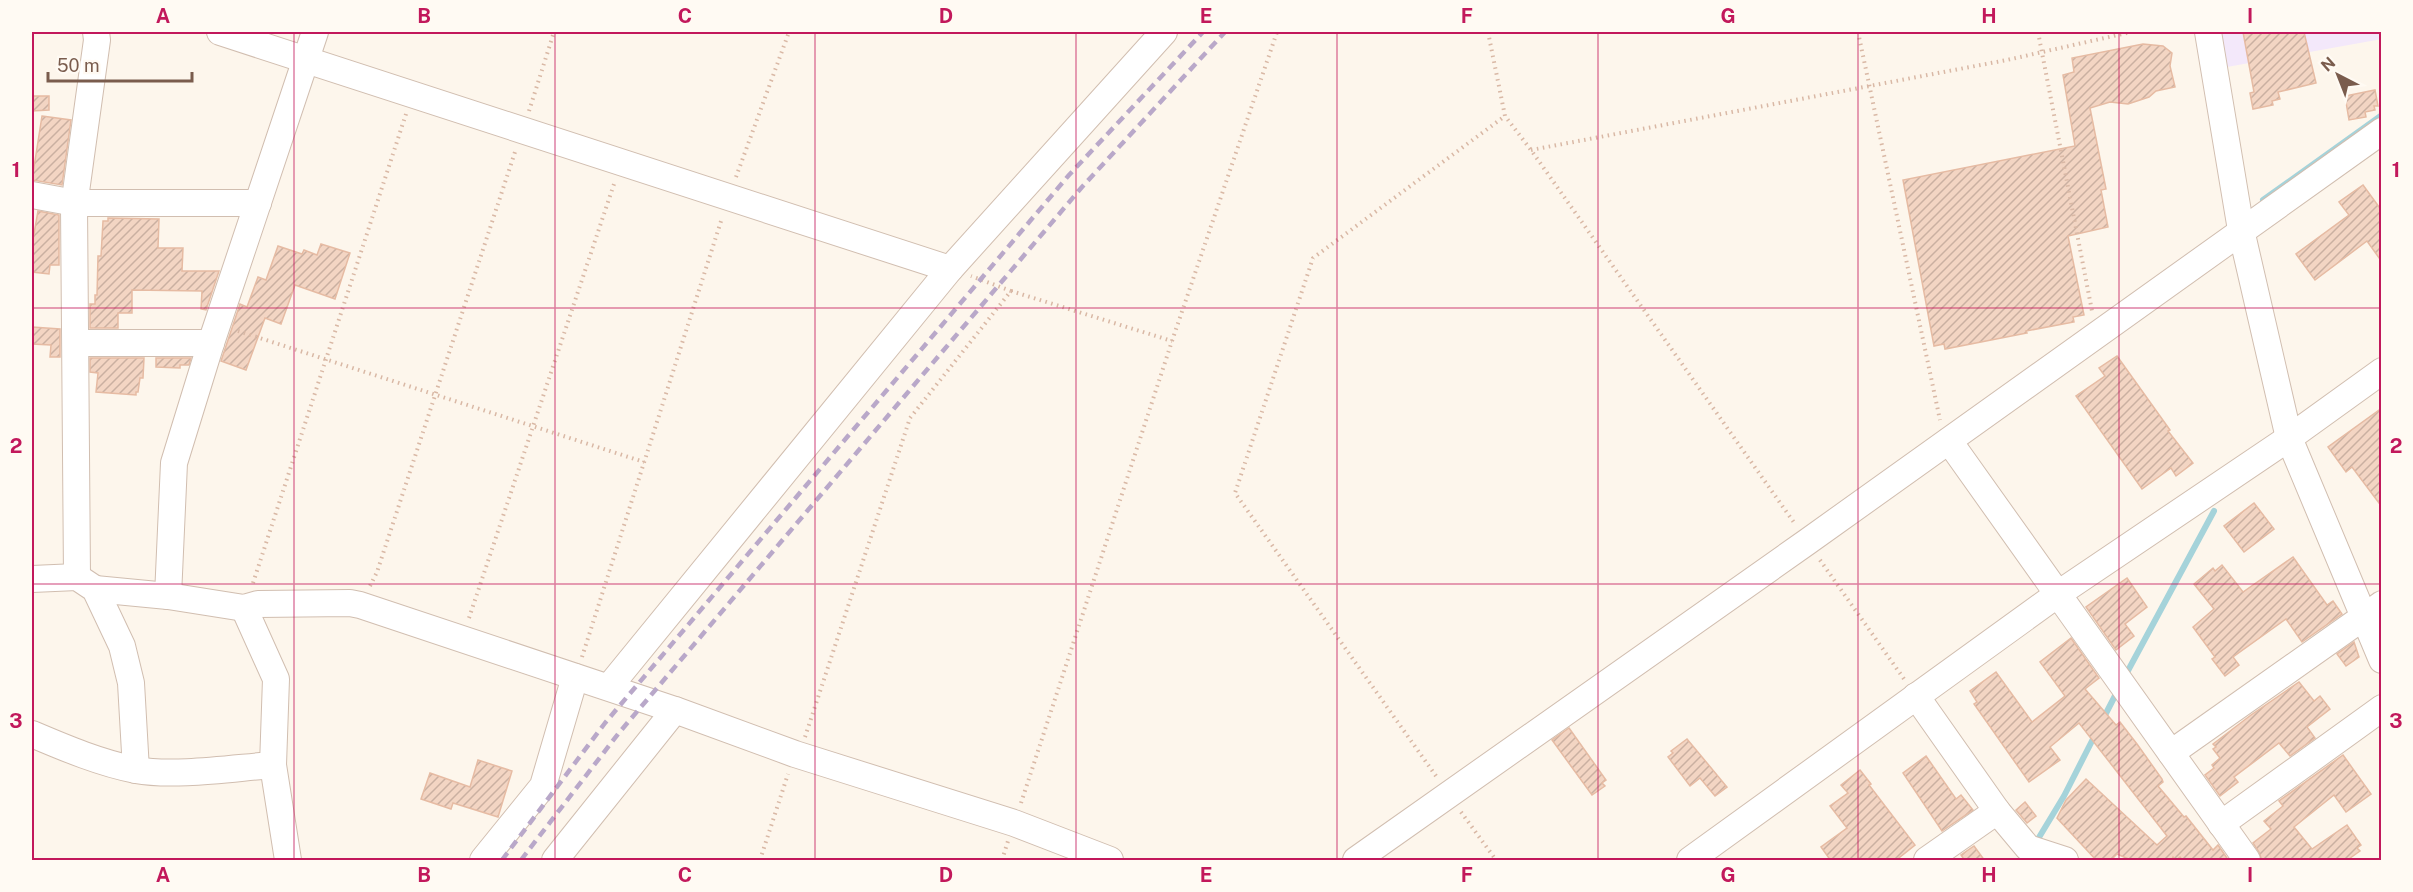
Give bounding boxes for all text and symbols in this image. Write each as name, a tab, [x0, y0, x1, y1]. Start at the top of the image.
text: A	[156, 4, 170, 28]
text: B	[417, 4, 431, 28]
text: C	[678, 4, 692, 28]
text: D	[939, 4, 953, 28]
text: E	[1200, 4, 1212, 28]
text: F	[1461, 4, 1473, 28]
text: G	[1720, 4, 1736, 28]
text: H	[1981, 4, 1997, 28]
text: I	[2247, 4, 2253, 28]
scale bar	[48, 45, 192, 83]
north arrow	[2308, 45, 2368, 105]
text: N	[2317, 53, 2339, 75]
text: 50 m	[57, 55, 100, 76]
text: 1	[12, 158, 20, 182]
text: 1	[2392, 158, 2400, 182]
text: 2	[10, 434, 22, 458]
text: 2	[2390, 434, 2402, 458]
text: 3	[9, 709, 23, 733]
text: 3	[2389, 709, 2403, 733]
text: A	[156, 863, 170, 887]
text: B	[417, 863, 431, 887]
text: C	[678, 863, 692, 887]
text: D	[939, 863, 953, 887]
text: E	[1200, 863, 1212, 887]
text: F	[1461, 863, 1473, 887]
text: G	[1720, 863, 1736, 887]
text: H	[1981, 863, 1997, 887]
text: I	[2247, 863, 2253, 887]

